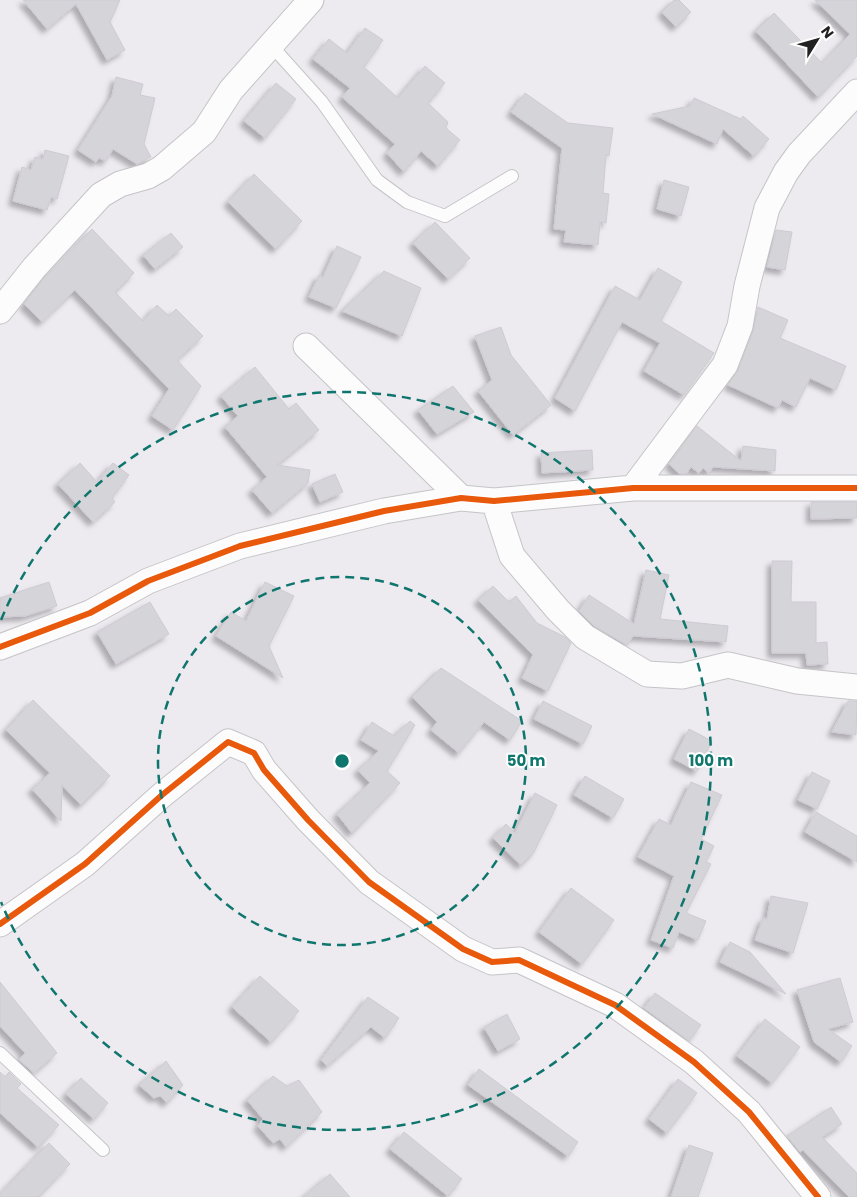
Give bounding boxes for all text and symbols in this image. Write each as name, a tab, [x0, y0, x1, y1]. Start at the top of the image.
north arrow	[792, 15, 842, 65]
text: N	[816, 22, 839, 42]
text: 50 m	[507, 750, 545, 771]
text: 100 m	[689, 750, 733, 771]
centre of rings	[333, 752, 351, 770]

